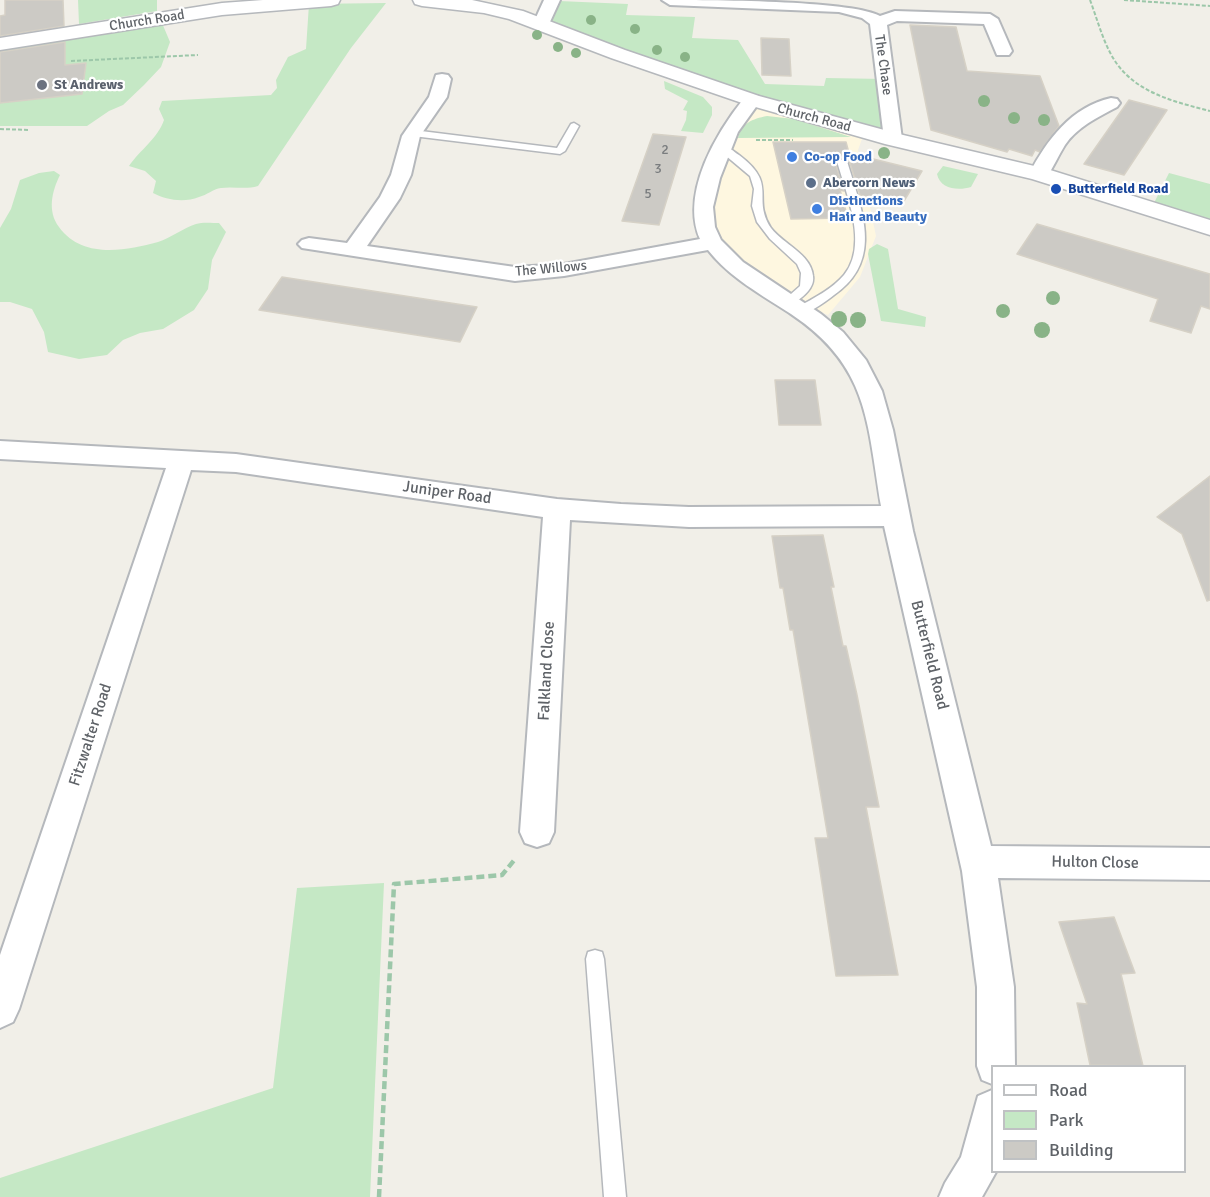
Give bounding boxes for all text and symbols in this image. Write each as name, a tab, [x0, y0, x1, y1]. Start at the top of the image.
street label: Church Road	[108, 7, 186, 35]
street label: The Chase	[870, 34, 896, 96]
place label: St Andrews	[54, 77, 123, 93]
marker: St Andrews	[35, 78, 49, 92]
street label: Church Road	[775, 100, 853, 136]
house number: 2	[661, 142, 669, 158]
place label: Co-op Food	[804, 149, 872, 165]
marker: Co-op Food	[785, 150, 799, 164]
house number: 3	[654, 161, 662, 177]
place label: Abercorn News	[823, 175, 915, 191]
marker: Abercorn News	[804, 176, 818, 190]
place label: Butterfield Road	[1068, 181, 1168, 197]
marker: Butterfield Road	[1049, 182, 1063, 196]
house number: 5	[644, 186, 652, 202]
place label: Distinctions Hair and Beauty	[829, 193, 927, 226]
marker: Distinctions Hair and Beauty	[810, 202, 824, 216]
street label: The Willows	[515, 258, 587, 280]
street label: Juniper Road	[402, 477, 492, 509]
street label: Butterfield Road	[906, 598, 952, 712]
street label: Falkland Close	[535, 621, 559, 721]
street label: Fitzwalter Road	[65, 681, 117, 789]
street label: Hulton Close	[1051, 853, 1139, 873]
legend	[991, 1065, 1186, 1173]
text: Road	[1049, 1079, 1088, 1101]
text: Park	[1049, 1109, 1084, 1131]
text: Building	[1049, 1139, 1113, 1161]

